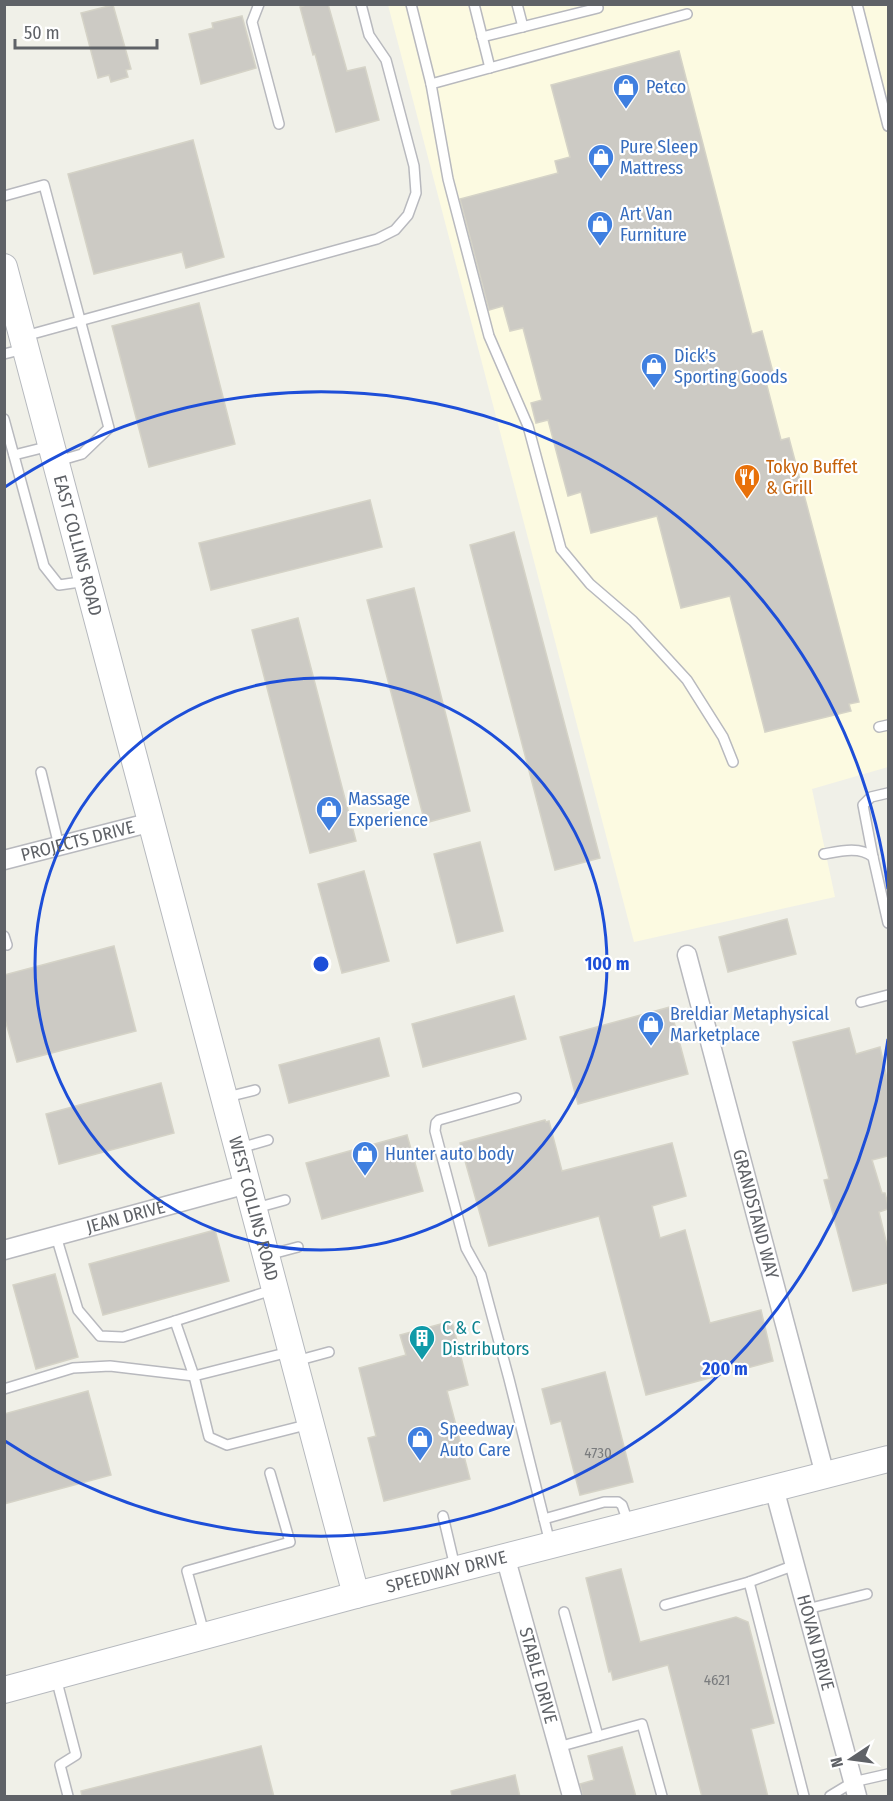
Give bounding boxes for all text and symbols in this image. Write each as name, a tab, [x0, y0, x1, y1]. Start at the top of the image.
scale bar	[15, 12, 158, 50]
text: 50 m	[24, 22, 60, 44]
shop icon: Petco	[611, 72, 641, 110]
place label: Petco	[646, 76, 686, 98]
place label: Pure Sleep Mattress	[620, 136, 698, 179]
shop icon: Pure Sleep Mattress	[586, 142, 616, 180]
place label: Art Van Furniture	[620, 203, 687, 246]
shop icon: Art Van Furniture	[585, 209, 615, 247]
place label: Dick's Sporting Goods	[674, 345, 788, 388]
shop icon: Dick's Sporting Goods	[639, 351, 669, 389]
place label: Tokyo Buffet & Grill	[766, 456, 858, 499]
restaurant icon: Tokyo Buffet & Grill	[732, 462, 762, 500]
street label: EAST COLLINS ROAD	[49, 473, 107, 618]
place label: Massage Experience	[348, 788, 428, 831]
shop icon: Massage Experience	[314, 794, 344, 832]
street label: PROJECTS DRIVE	[19, 816, 137, 866]
text: 100 m	[585, 953, 629, 975]
centre of rings	[311, 954, 331, 974]
place label: Breldiar Metaphysical Marketplace	[670, 1003, 829, 1046]
shop icon: Breldiar Metaphysical Marketplace	[636, 1009, 666, 1047]
street label: WEST COLLINS ROAD	[224, 1134, 283, 1283]
shop icon: Hunter auto body	[350, 1139, 380, 1177]
place label: Hunter auto body	[385, 1143, 514, 1165]
street label: GRANDSTAND WAY	[728, 1147, 783, 1281]
street label: JEAN DRIVE	[84, 1196, 167, 1238]
place label: C & C Distributors	[442, 1317, 529, 1360]
building icon: C & C Distributors	[407, 1323, 437, 1361]
text: 200 m	[701, 1358, 748, 1380]
place label: Speedway Auto Care	[440, 1418, 514, 1461]
shop icon: Speedway Auto Care	[405, 1424, 435, 1462]
house number: 4730	[584, 1444, 612, 1462]
street label: SPEEDWAY DRIVE	[384, 1546, 509, 1598]
street label: HOVAN DRIVE	[792, 1592, 839, 1693]
street label: STABLE DRIVE	[514, 1625, 562, 1726]
house number: 4621	[704, 1671, 730, 1689]
north arrow	[821, 1729, 881, 1789]
text: N	[827, 1755, 847, 1769]

